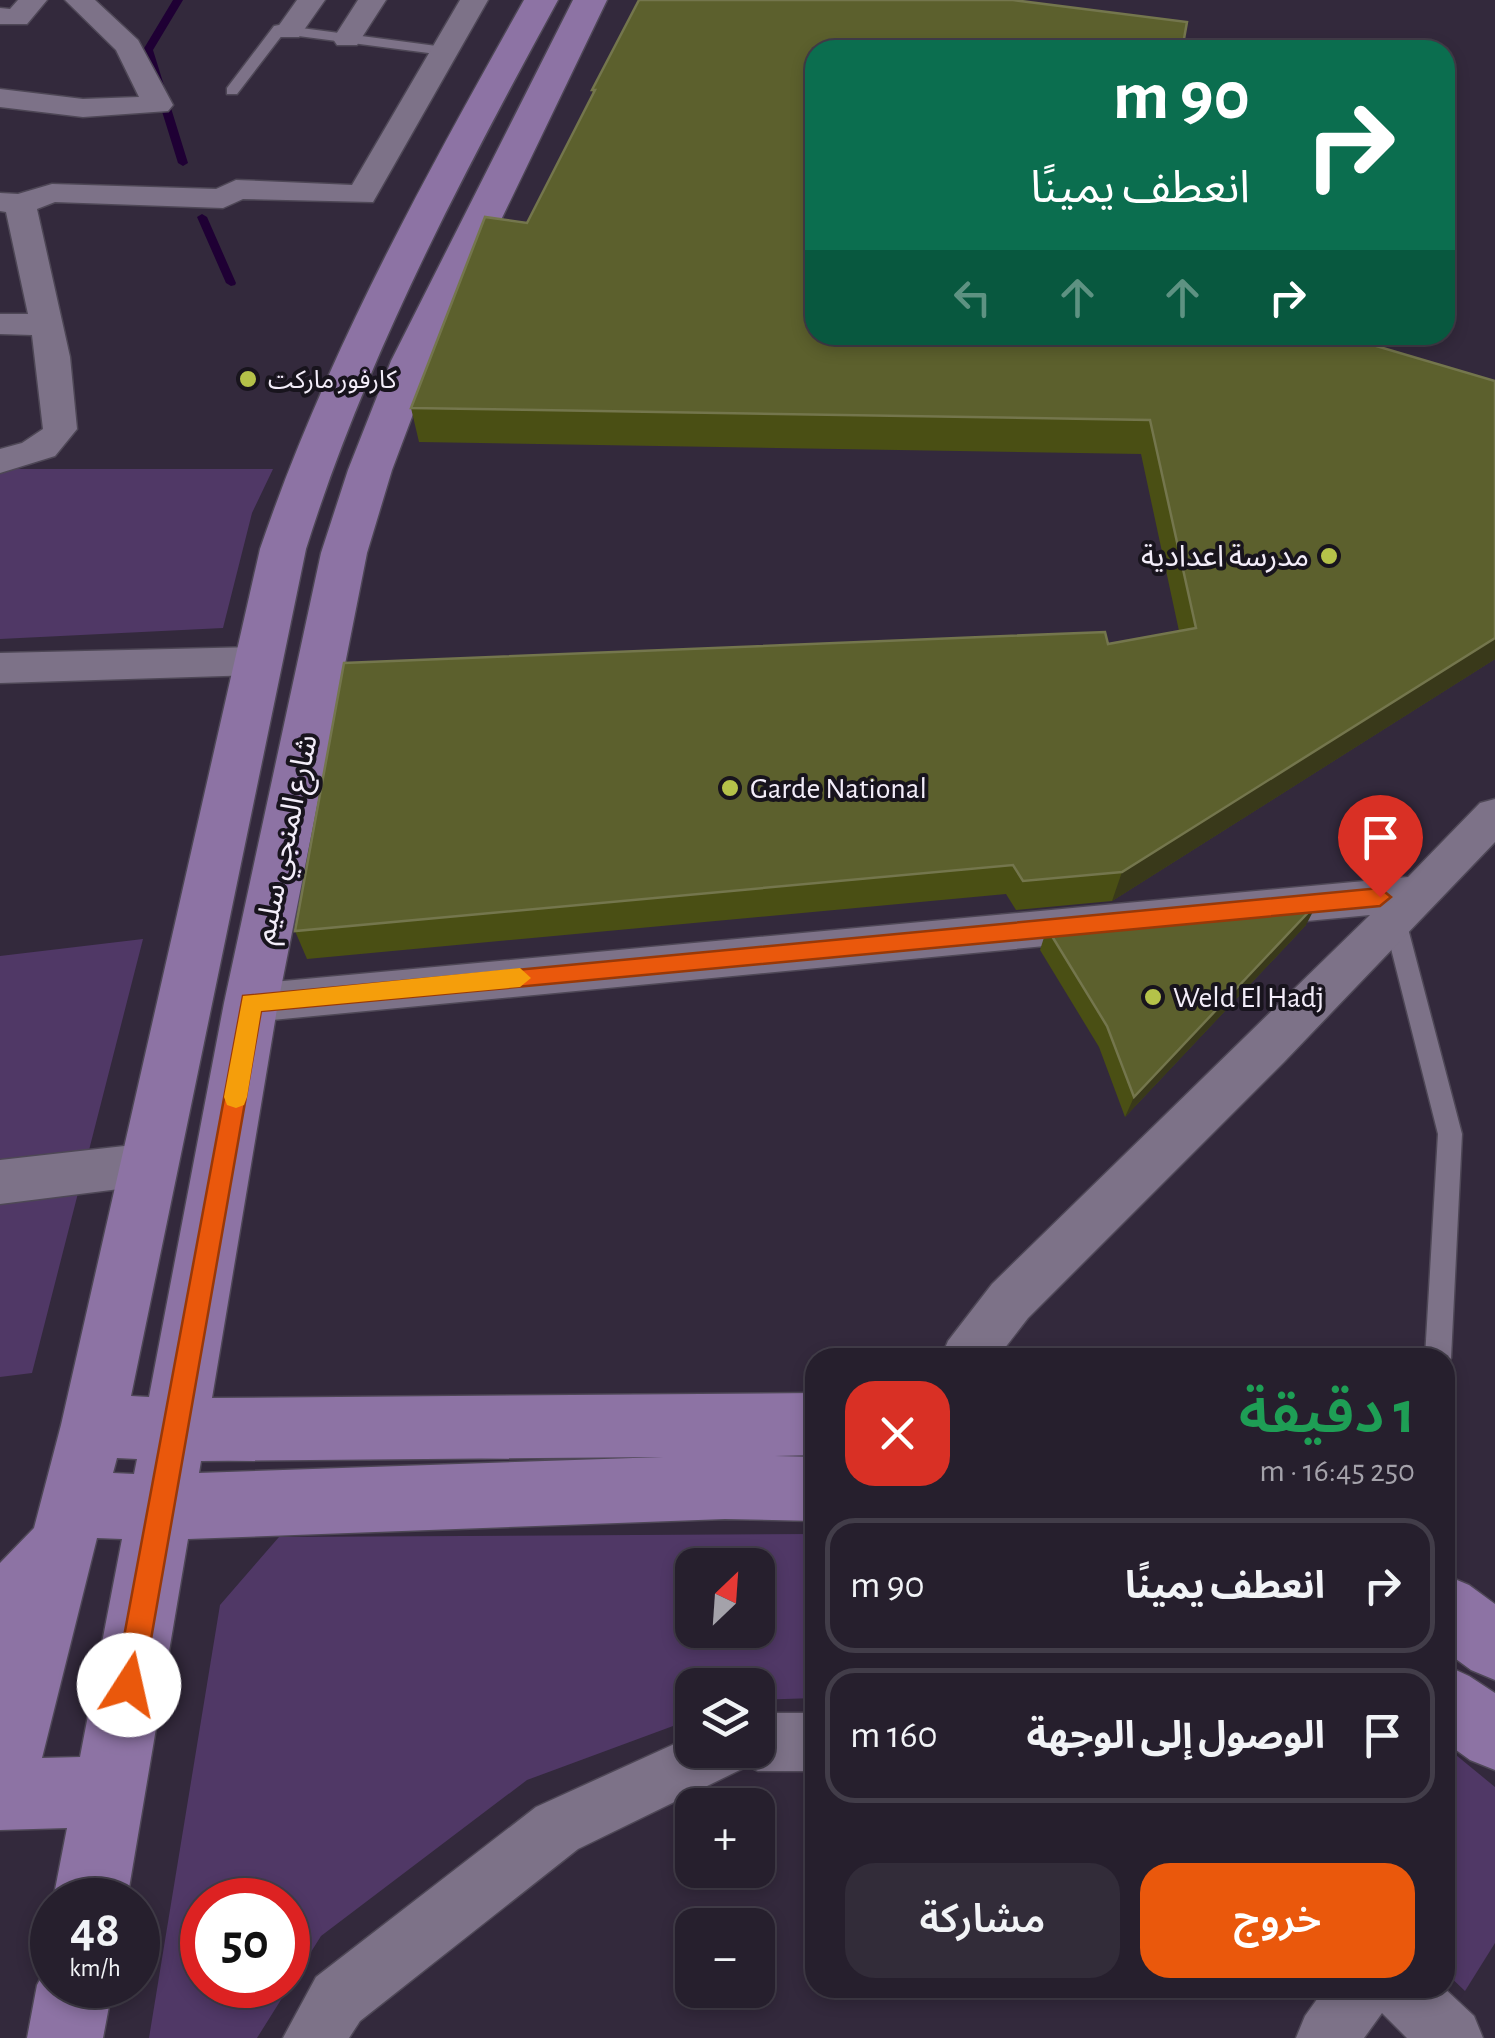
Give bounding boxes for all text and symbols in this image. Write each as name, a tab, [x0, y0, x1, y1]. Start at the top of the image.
text: 90 m	[1113, 62, 1250, 132]
icon: right	[1285, 80, 1415, 210]
text: انعطف يمينًا	[1030, 166, 1250, 211]
icon: left	[945, 270, 1000, 325]
icon: ahead	[1050, 270, 1105, 325]
icon: ahead	[1155, 270, 1210, 325]
icon: right	[1260, 270, 1315, 325]
marker: كارفور ماركت	[237, 368, 259, 390]
place label: كارفور ماركت	[268, 368, 397, 394]
place label: مدرسة اعدادية	[1141, 542, 1309, 573]
marker: مدرسة اعدادية	[1318, 545, 1340, 567]
street label: شارع المنجي سليم	[249, 732, 330, 948]
place label: Garde National	[750, 774, 927, 804]
marker: Garde National	[719, 777, 741, 799]
pin	[1338, 795, 1423, 898]
icon: arrive	[1353, 810, 1408, 865]
place label: Weld El Hadj	[1173, 983, 1324, 1013]
marker: Weld El Hadj	[1142, 986, 1164, 1008]
button: close	[845, 1381, 950, 1486]
text: 1 دقيقة	[1239, 1384, 1415, 1444]
text: 250 m · 16:45	[1259, 1455, 1415, 1487]
north arrow	[675, 1548, 775, 1648]
map controls	[675, 1548, 775, 2008]
icon: right	[1355, 1558, 1410, 1613]
text: 90 m	[850, 1567, 925, 1605]
text: انعطف يمينًا	[1125, 1568, 1325, 1606]
position arrow	[77, 1633, 181, 1737]
button: layers	[675, 1668, 775, 1768]
icon: arrive	[1355, 1708, 1410, 1763]
text: 160 m	[850, 1717, 938, 1755]
text: الوصول إلى الوجهة	[1027, 1718, 1325, 1756]
button: +	[675, 1788, 775, 1888]
button: مشاركة	[845, 1863, 1120, 1978]
button: خروج	[1140, 1863, 1415, 1978]
speed limit sign: 50	[180, 1878, 310, 2008]
text: 48	[70, 1906, 120, 1956]
button: −	[675, 1908, 775, 2008]
text: km/h	[69, 1956, 121, 1981]

